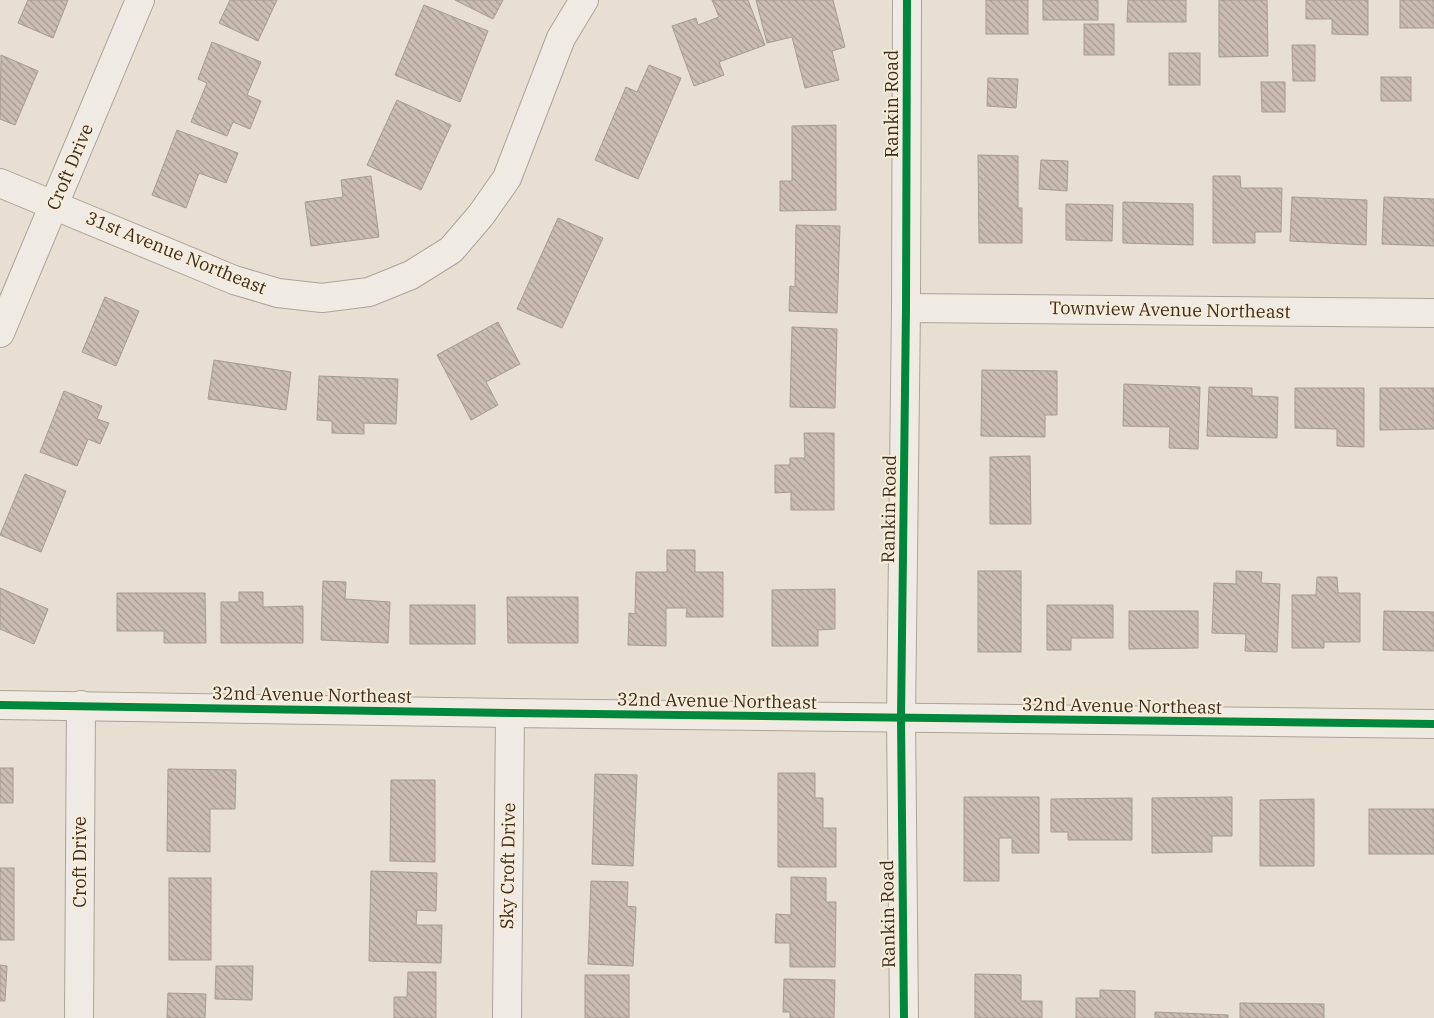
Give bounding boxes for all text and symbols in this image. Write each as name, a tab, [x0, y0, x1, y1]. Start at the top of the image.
street label: Rankin Road	[880, 50, 903, 158]
street label: Croft Drive	[41, 120, 98, 213]
street label: 31st Avenue Northeast	[83, 206, 270, 299]
street label: Townview Avenue Northeast	[1049, 296, 1291, 323]
street label: Rankin Road	[876, 455, 901, 563]
street label: 32nd Avenue Northeast	[212, 681, 412, 708]
street label: 32nd Avenue Northeast	[617, 687, 817, 714]
street label: 32nd Avenue Northeast	[1022, 692, 1222, 719]
street label: Sky Croft Drive	[495, 803, 520, 929]
street label: Croft Drive	[68, 816, 91, 908]
street label: Rankin Road	[875, 860, 900, 968]

